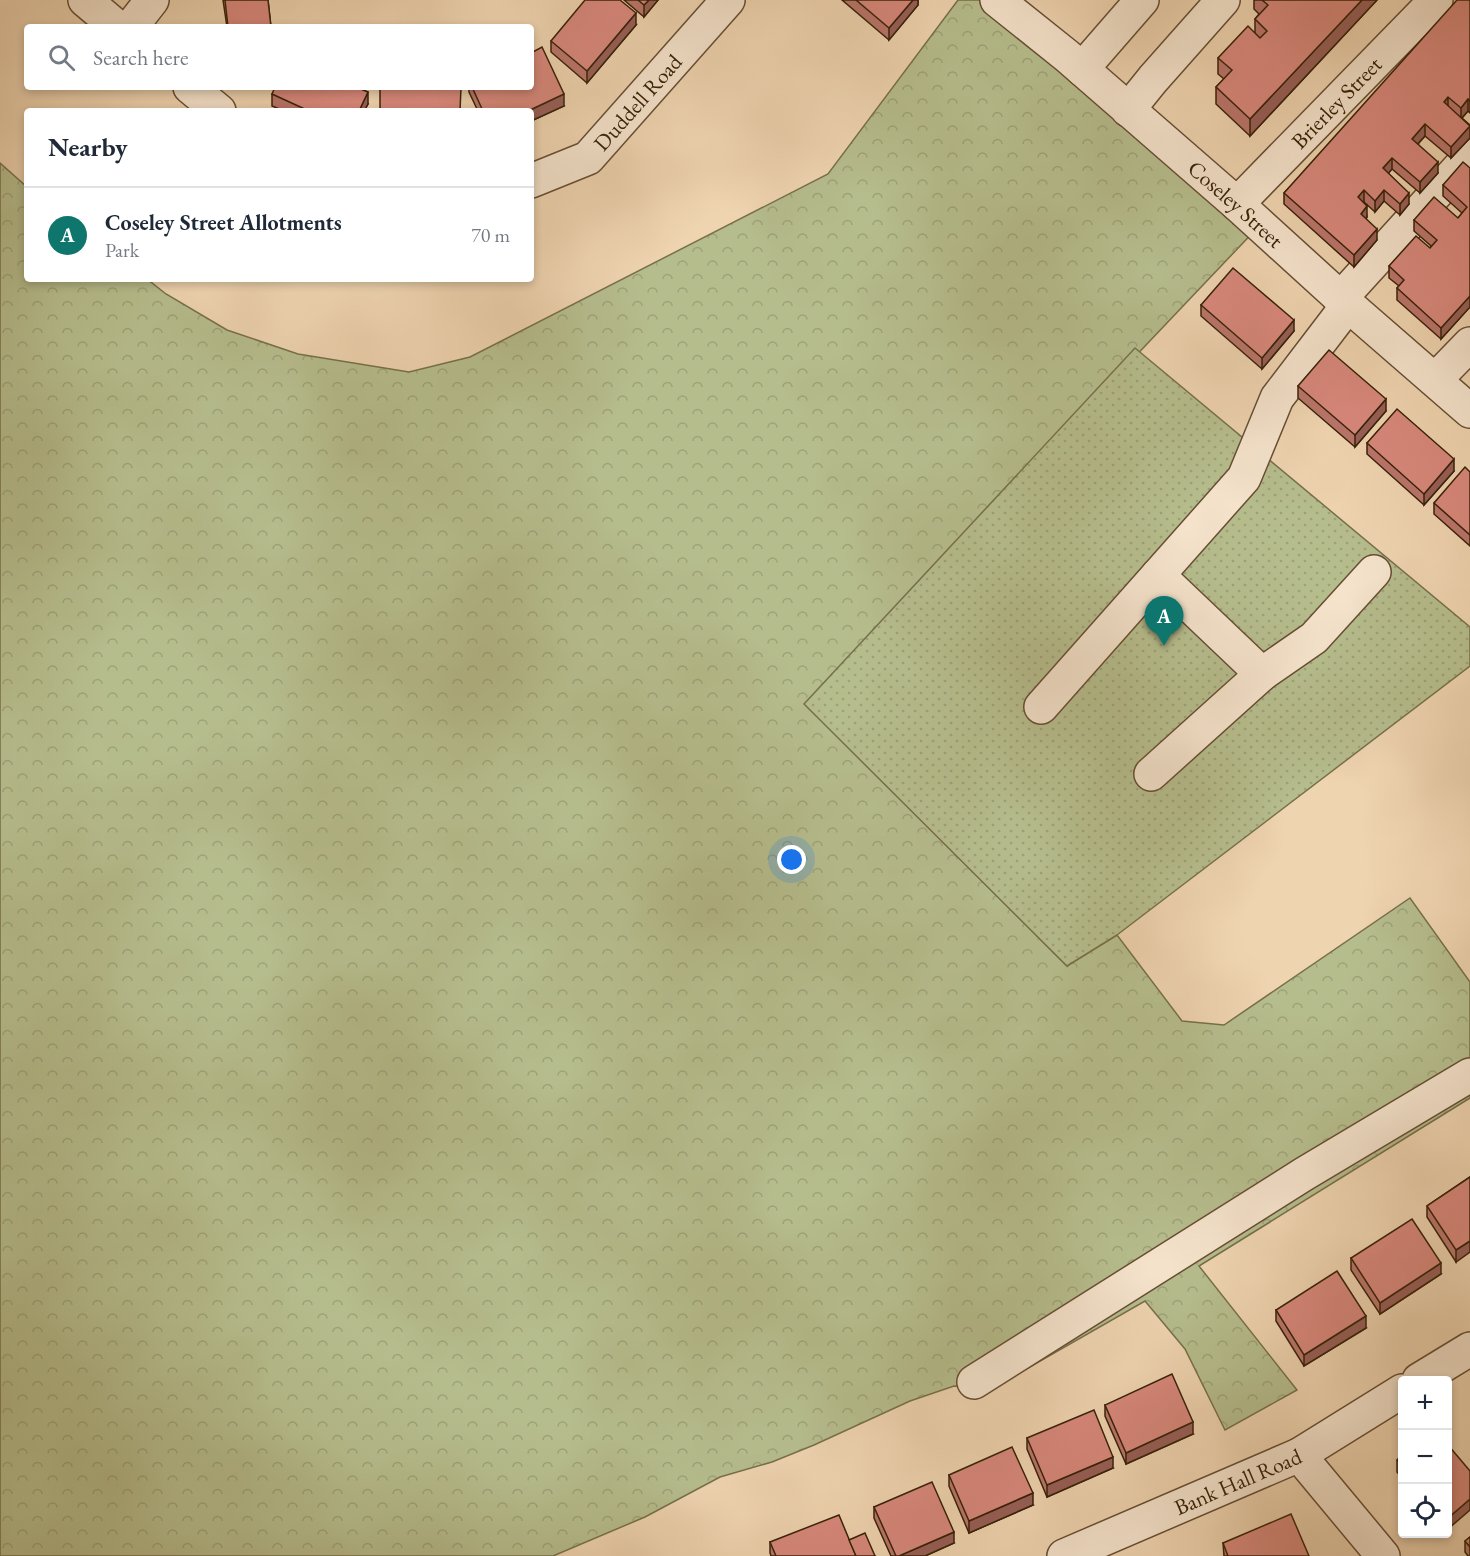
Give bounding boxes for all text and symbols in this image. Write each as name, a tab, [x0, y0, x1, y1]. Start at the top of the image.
search box	[24, 24, 534, 90]
icon: search	[45, 41, 78, 74]
text: Search here	[93, 43, 188, 72]
street label: Duddell Road	[587, 47, 689, 157]
street label: Brierley Street	[1285, 50, 1388, 155]
text: Nearby	[48, 130, 128, 164]
street label: Coseley Street	[1182, 153, 1290, 254]
text: Coseley Street Allotments	[105, 208, 342, 237]
text: A	[60, 222, 75, 248]
text: 70 m	[471, 222, 510, 248]
text: Park	[105, 237, 139, 263]
pin: A	[1144, 596, 1184, 646]
your location	[777, 845, 806, 874]
map controls	[1398, 1376, 1452, 1538]
button: +	[1398, 1376, 1452, 1430]
button: −	[1398, 1430, 1452, 1484]
street label: Bank Hall Road	[1170, 1441, 1306, 1521]
button: locate	[1398, 1484, 1452, 1538]

